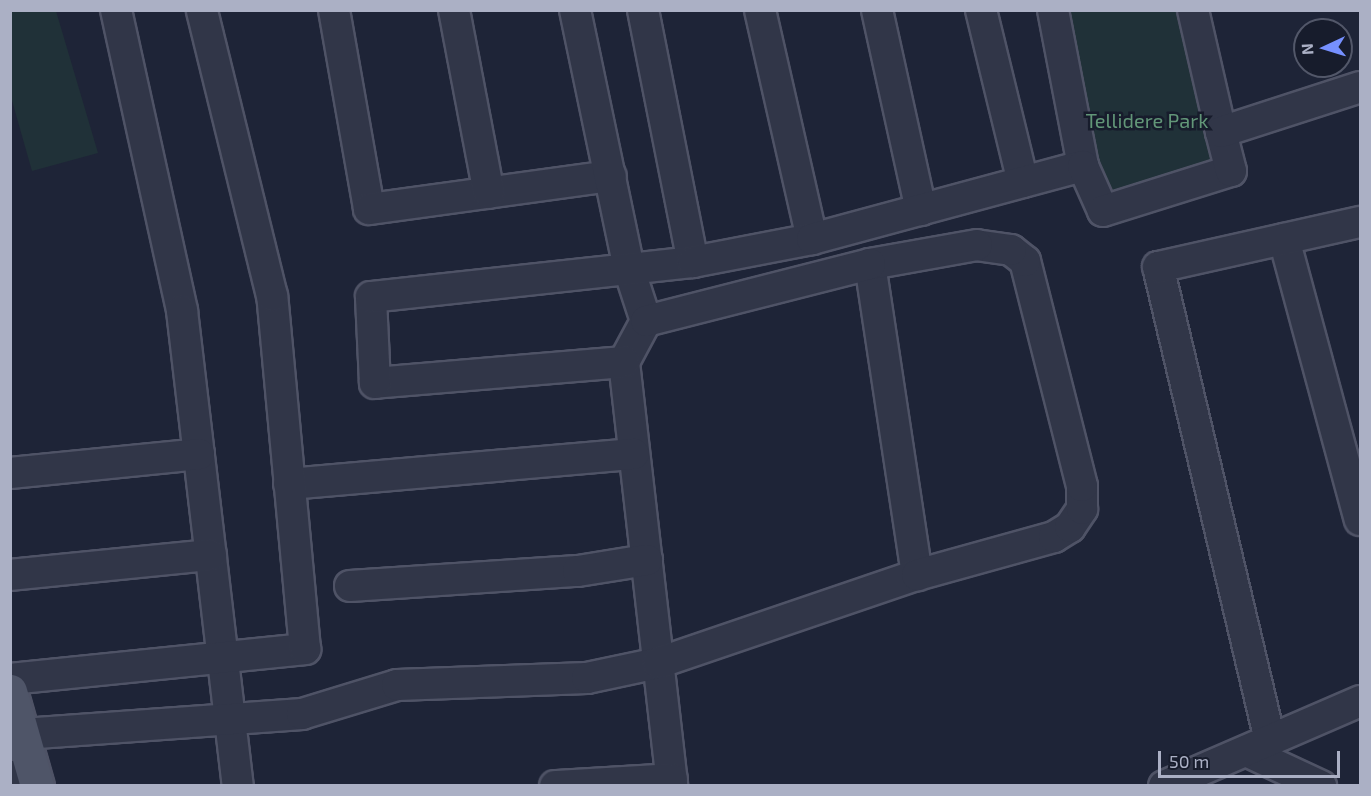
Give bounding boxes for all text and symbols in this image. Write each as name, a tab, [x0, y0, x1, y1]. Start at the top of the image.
north arrow	[1293, 18, 1353, 78]
text: N	[1297, 43, 1316, 56]
park label: Tellidere Park	[1085, 108, 1209, 132]
scale bar	[1161, 739, 1342, 777]
text: 50 m	[1169, 750, 1209, 772]

